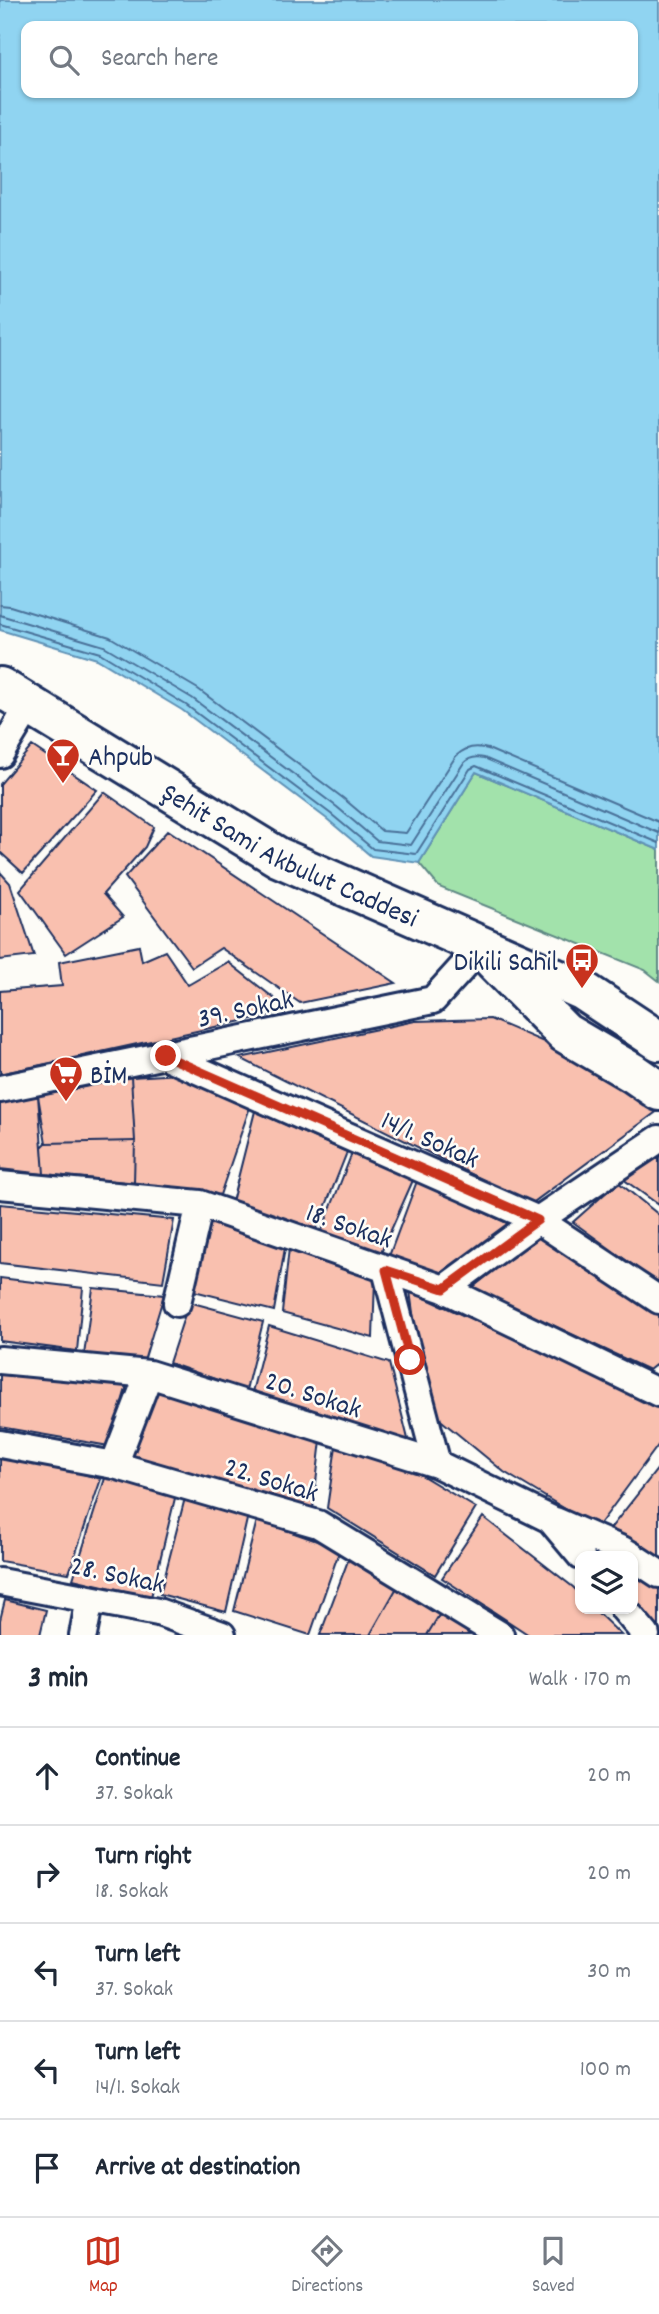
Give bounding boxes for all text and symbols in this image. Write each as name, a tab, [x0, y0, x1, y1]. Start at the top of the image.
search box	[21, 21, 638, 98]
icon: search	[45, 41, 83, 79]
text: Search here	[101, 41, 219, 78]
bar icon: Ahpub	[44, 736, 82, 785]
place label: Ahpub	[88, 740, 153, 780]
street label: Şehit Sami Akbulut Caddesi	[153, 775, 423, 941]
bus stop icon: Dikili Sahil	[563, 941, 601, 990]
place label: Dikili Sahil	[454, 945, 558, 985]
street label: 39. Sokak	[194, 982, 298, 1042]
route end	[150, 1040, 181, 1071]
supermarket icon: BİM	[47, 1054, 85, 1103]
place label: BİM	[90, 1058, 128, 1098]
street label: 14/1. Sokak	[373, 1103, 485, 1182]
street label: 18. Sokak	[300, 1195, 397, 1262]
route start	[394, 1344, 425, 1375]
street label: 20. Sokak	[259, 1363, 366, 1432]
street label: 22. Sokak	[219, 1450, 322, 1516]
street label: 28. Sokak	[66, 1548, 168, 1607]
map controls	[575, 1551, 638, 1614]
button: layers	[575, 1551, 638, 1614]
text: 3 min	[28, 1659, 88, 1702]
text: Walk · 170 m	[529, 1664, 631, 1697]
text: Continue	[95, 1741, 180, 1778]
icon: ahead	[28, 1757, 66, 1795]
text: 20 m	[587, 1760, 631, 1793]
text: 37. Sokak	[95, 1778, 173, 1811]
text: Turn right	[95, 1839, 192, 1876]
icon: right	[28, 1855, 66, 1893]
text: 20 m	[587, 1858, 631, 1891]
text: 18. Sokak	[95, 1876, 168, 1909]
text: Turn left	[95, 1937, 181, 1974]
icon: left	[28, 1953, 66, 1991]
text: 30 m	[587, 1956, 631, 1989]
text: 37. Sokak	[95, 1974, 173, 2007]
text: Turn left	[95, 2035, 181, 2072]
icon: left	[28, 2051, 66, 2089]
text: 100 m	[580, 2054, 631, 2087]
text: 14/1. Sokak	[95, 2072, 180, 2105]
icon: arrive	[28, 2149, 66, 2187]
text: Arrive at destination	[95, 2150, 300, 2187]
tab: Map	[84, 2232, 122, 2301]
tab: Directions	[291, 2232, 363, 2301]
tab: Saved	[532, 2232, 575, 2301]

